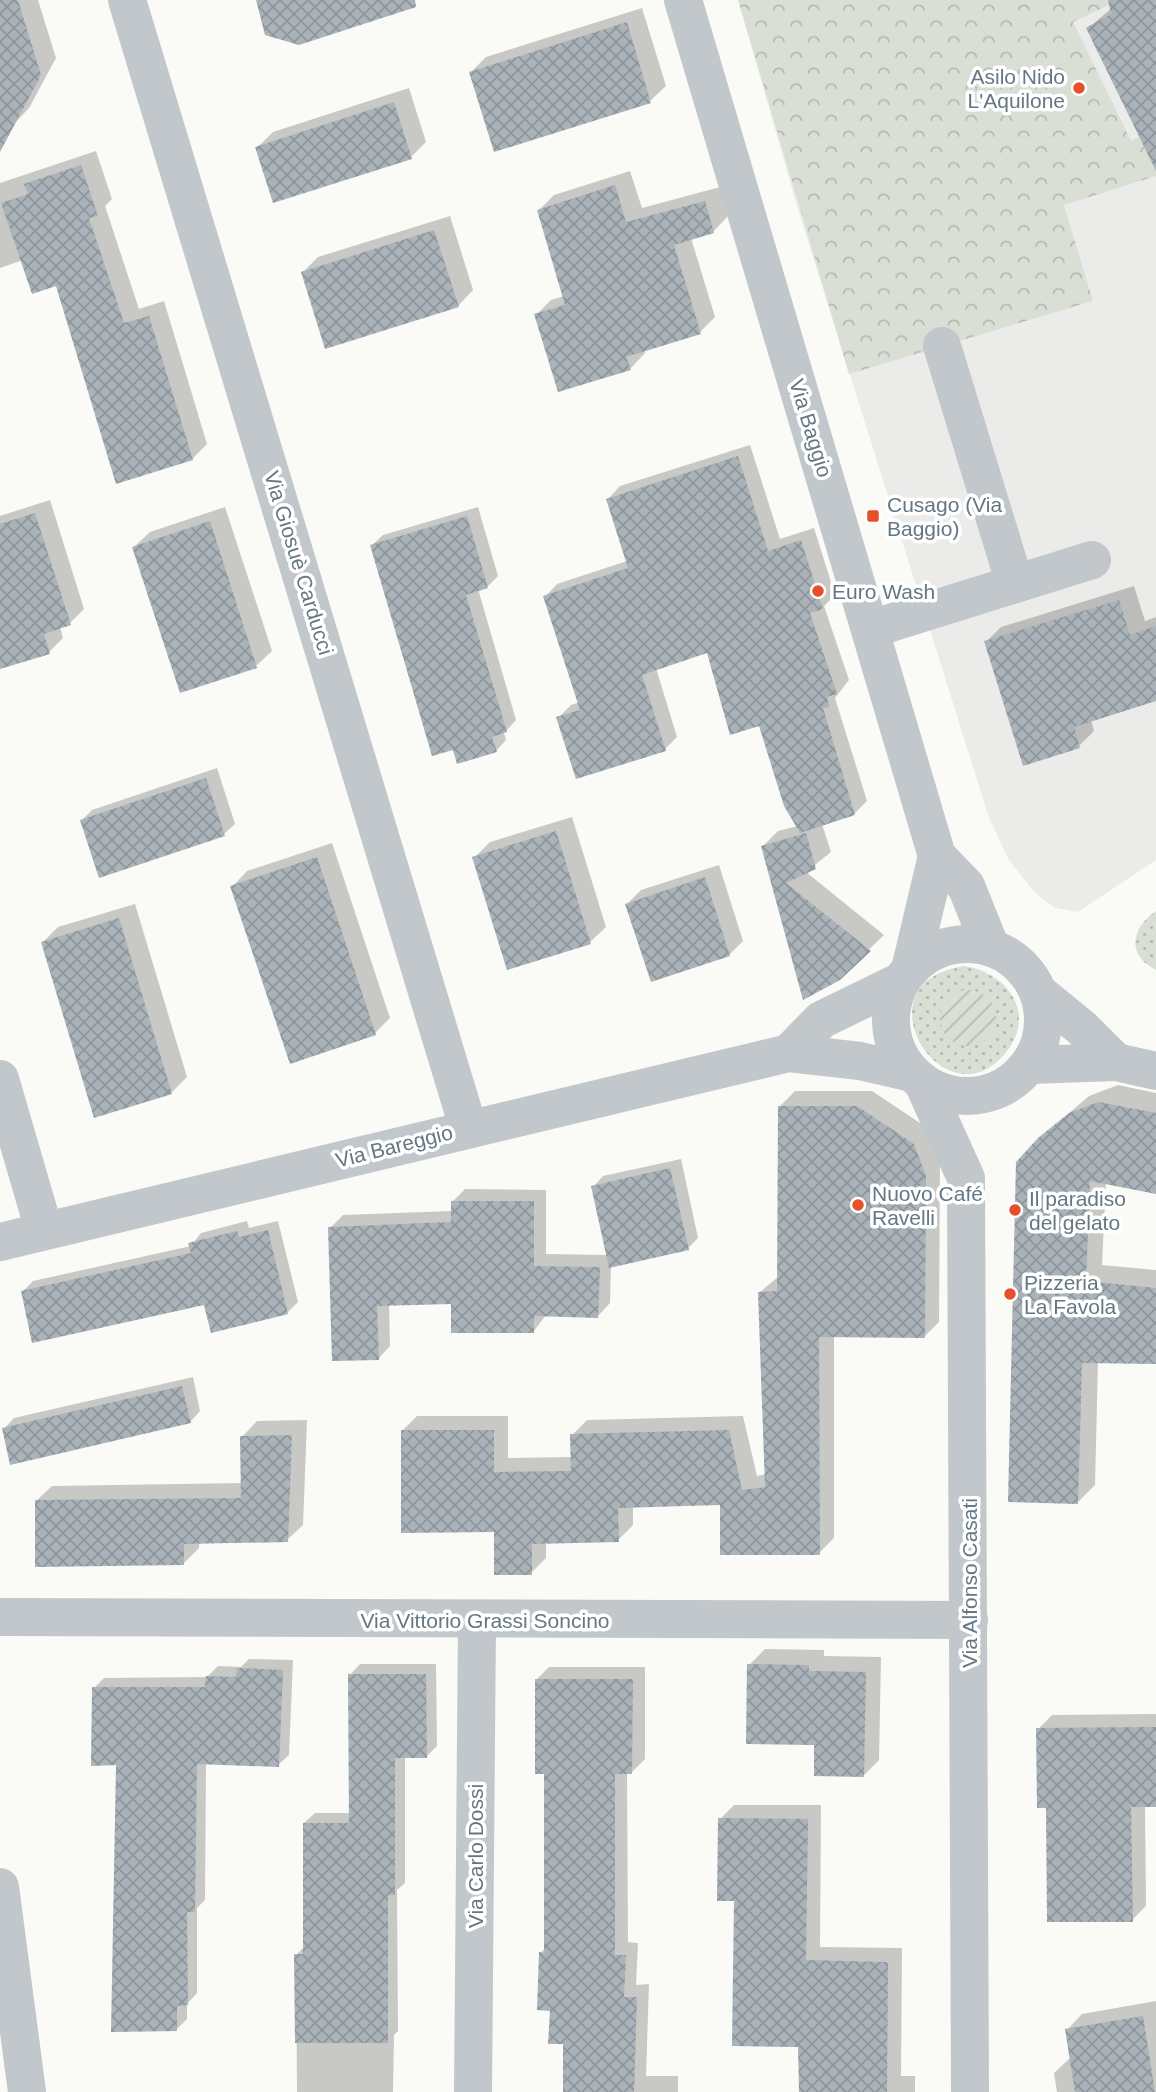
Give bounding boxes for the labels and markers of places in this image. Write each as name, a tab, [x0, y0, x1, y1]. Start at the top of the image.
place label: Asilo Nido L'Aquilone	[968, 65, 1065, 112]
marker: Asilo Nido L'Aquilone	[1071, 80, 1087, 96]
place label: Cusago (Via Baggio)	[887, 493, 1003, 540]
marker: Cusago (Via Baggio)	[865, 508, 881, 524]
place label: Euro Wash	[832, 580, 935, 603]
marker: Euro Wash	[810, 583, 826, 599]
place label: Nuovo Café Ravelli	[872, 1182, 983, 1229]
place label: Il paradiso del gelato	[1029, 1187, 1126, 1234]
marker: Nuovo Café Ravelli	[850, 1197, 866, 1213]
marker: Il paradiso del gelato	[1007, 1202, 1023, 1218]
place label: Pizzeria La Favola	[1024, 1271, 1117, 1318]
marker: Pizzeria La Favola	[1002, 1286, 1018, 1302]

